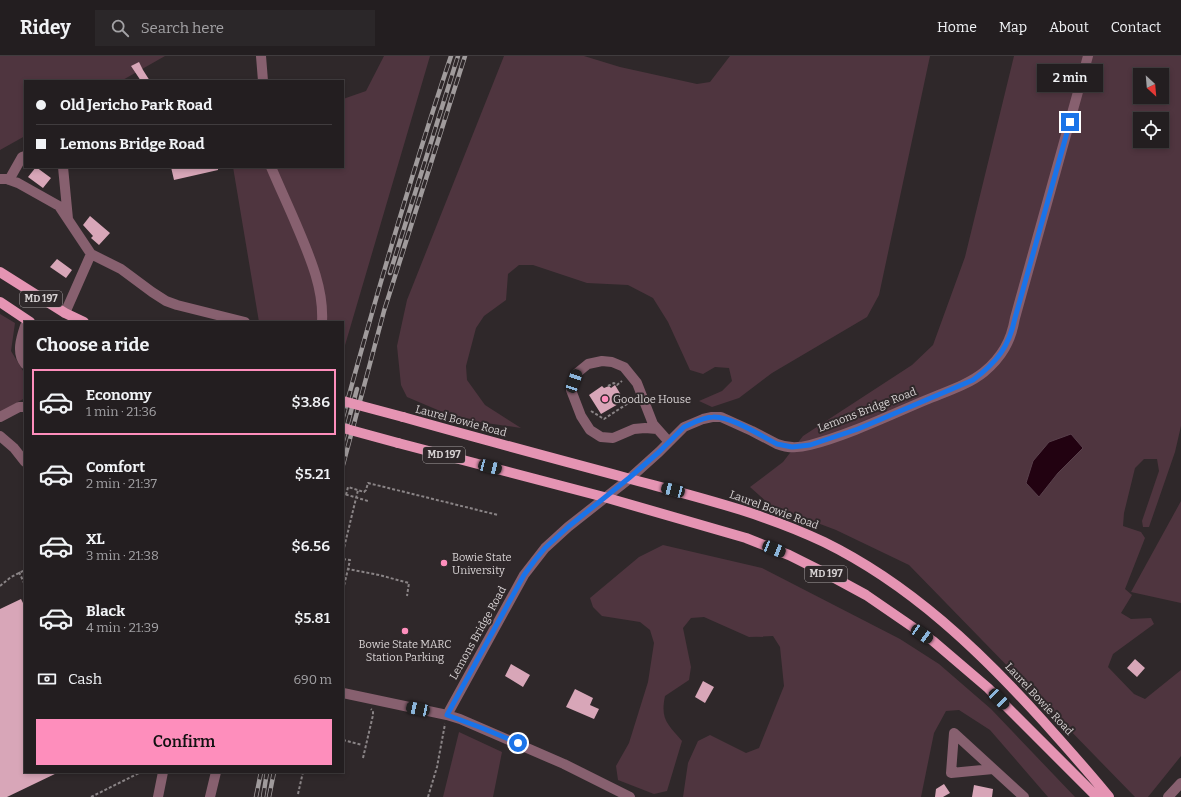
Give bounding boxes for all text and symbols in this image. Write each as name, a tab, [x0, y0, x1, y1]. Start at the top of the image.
search box	[95, 10, 375, 46]
text: Ridey	[20, 16, 71, 39]
icon: search	[109, 17, 131, 39]
text: Search here	[141, 19, 224, 37]
text: Home	[937, 19, 977, 36]
text: Map	[999, 19, 1027, 36]
text: About	[1049, 19, 1089, 36]
text: Contact	[1111, 19, 1161, 36]
callout: 2 min	[1037, 64, 1103, 92]
north arrow	[1133, 68, 1169, 104]
map controls	[1133, 68, 1169, 148]
text: 2 min	[1053, 70, 1087, 85]
text: Old Jericho Park Road	[60, 96, 212, 114]
button: locate	[1133, 112, 1169, 148]
route end	[1061, 113, 1079, 131]
text: Lemons Bridge Road	[60, 135, 205, 153]
road number: MD 197	[20, 291, 62, 307]
text: Choose a ride	[36, 334, 149, 356]
car	[564, 368, 584, 394]
icon: car	[38, 384, 74, 420]
street label: Lemons Bridge Road	[816, 385, 919, 435]
text: Economy	[86, 386, 152, 404]
text: $3.86	[292, 393, 330, 411]
place label: Goodloe House	[613, 393, 691, 406]
marker: Goodloe House	[600, 394, 610, 404]
street label: Laurel Bowie Road	[414, 403, 509, 440]
text: 1 min · 21:36	[86, 404, 156, 419]
road number: MD 197	[423, 447, 465, 463]
icon: car	[38, 456, 74, 492]
text: Comfort	[86, 458, 145, 476]
car	[477, 458, 503, 476]
text: $5.21	[295, 465, 330, 483]
text: 2 min · 21:37	[86, 476, 157, 491]
car	[660, 481, 686, 499]
street label: Laurel Bowie Road	[728, 488, 821, 532]
icon: car	[38, 528, 74, 564]
text: XL	[86, 530, 105, 548]
text: $6.56	[292, 537, 330, 555]
car	[761, 539, 787, 559]
text: 3 min · 21:38	[86, 548, 159, 563]
place label: Bowie State University	[452, 551, 512, 577]
marker: Bowie State University	[439, 558, 449, 568]
road number: MD 197	[805, 566, 847, 582]
street label: Lemons Bridge Road	[447, 584, 509, 682]
icon: car	[38, 600, 74, 636]
text: Black	[86, 602, 125, 620]
text: $5.81	[294, 609, 330, 627]
text: 4 min · 21:39	[86, 620, 159, 635]
car	[909, 622, 935, 646]
marker: Bowie State MARC Station Parking	[400, 626, 410, 636]
place label: Bowie State MARC Station Parking	[359, 638, 451, 664]
street label: Laurel Bowie Road	[1002, 660, 1076, 738]
icon: cash	[36, 668, 58, 690]
text: Cash	[68, 670, 102, 688]
text: 690 m	[293, 672, 332, 687]
car	[986, 686, 1012, 712]
car	[405, 701, 431, 717]
button: Confirm	[36, 719, 332, 765]
route start	[509, 734, 527, 752]

